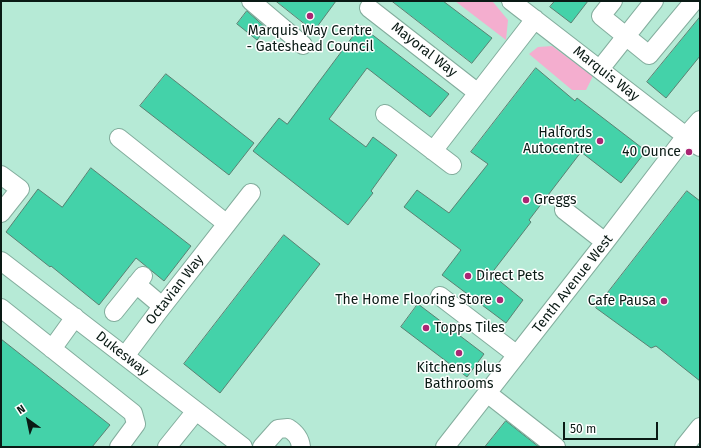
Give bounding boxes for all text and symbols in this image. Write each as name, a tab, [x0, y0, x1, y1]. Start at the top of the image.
marker: Marquis Way Centre - Gateshead Council	[305, 11, 315, 21]
street label: Mayoral Way	[388, 19, 460, 81]
place label: Marquis Way Centre - Gateshead Council	[246, 23, 374, 56]
street label: Marquis Way	[569, 43, 643, 105]
place label: Halfords Autocentre	[523, 125, 592, 158]
marker: Halfords Autocentre	[595, 136, 605, 146]
place label: 40 Ounce	[622, 144, 681, 160]
marker: 40 Ounce	[684, 147, 694, 157]
place label: Greggs	[534, 192, 576, 208]
marker: Greggs	[521, 195, 531, 205]
street label: Tenth Avenue West	[529, 232, 617, 336]
street label: Octavian Way	[142, 252, 208, 328]
place label: Direct Pets	[476, 268, 544, 284]
marker: Direct Pets	[463, 271, 473, 281]
place label: The Home Flooring Store	[335, 292, 492, 308]
place label: Cafe Pausa	[588, 293, 656, 309]
marker: The Home Flooring Store	[495, 295, 505, 305]
marker: Cafe Pausa	[659, 296, 669, 306]
place label: Topps Tiles	[434, 320, 505, 336]
marker: Topps Tiles	[421, 323, 431, 333]
street label: Dukesway	[92, 328, 152, 380]
marker: Kitchens plus Bathrooms	[454, 348, 464, 358]
place label: Kitchens plus Bathrooms	[416, 360, 502, 392]
north arrow	[8, 400, 48, 440]
text: N	[15, 402, 28, 417]
scale bar	[565, 414, 660, 440]
text: 50 m	[570, 422, 596, 436]

